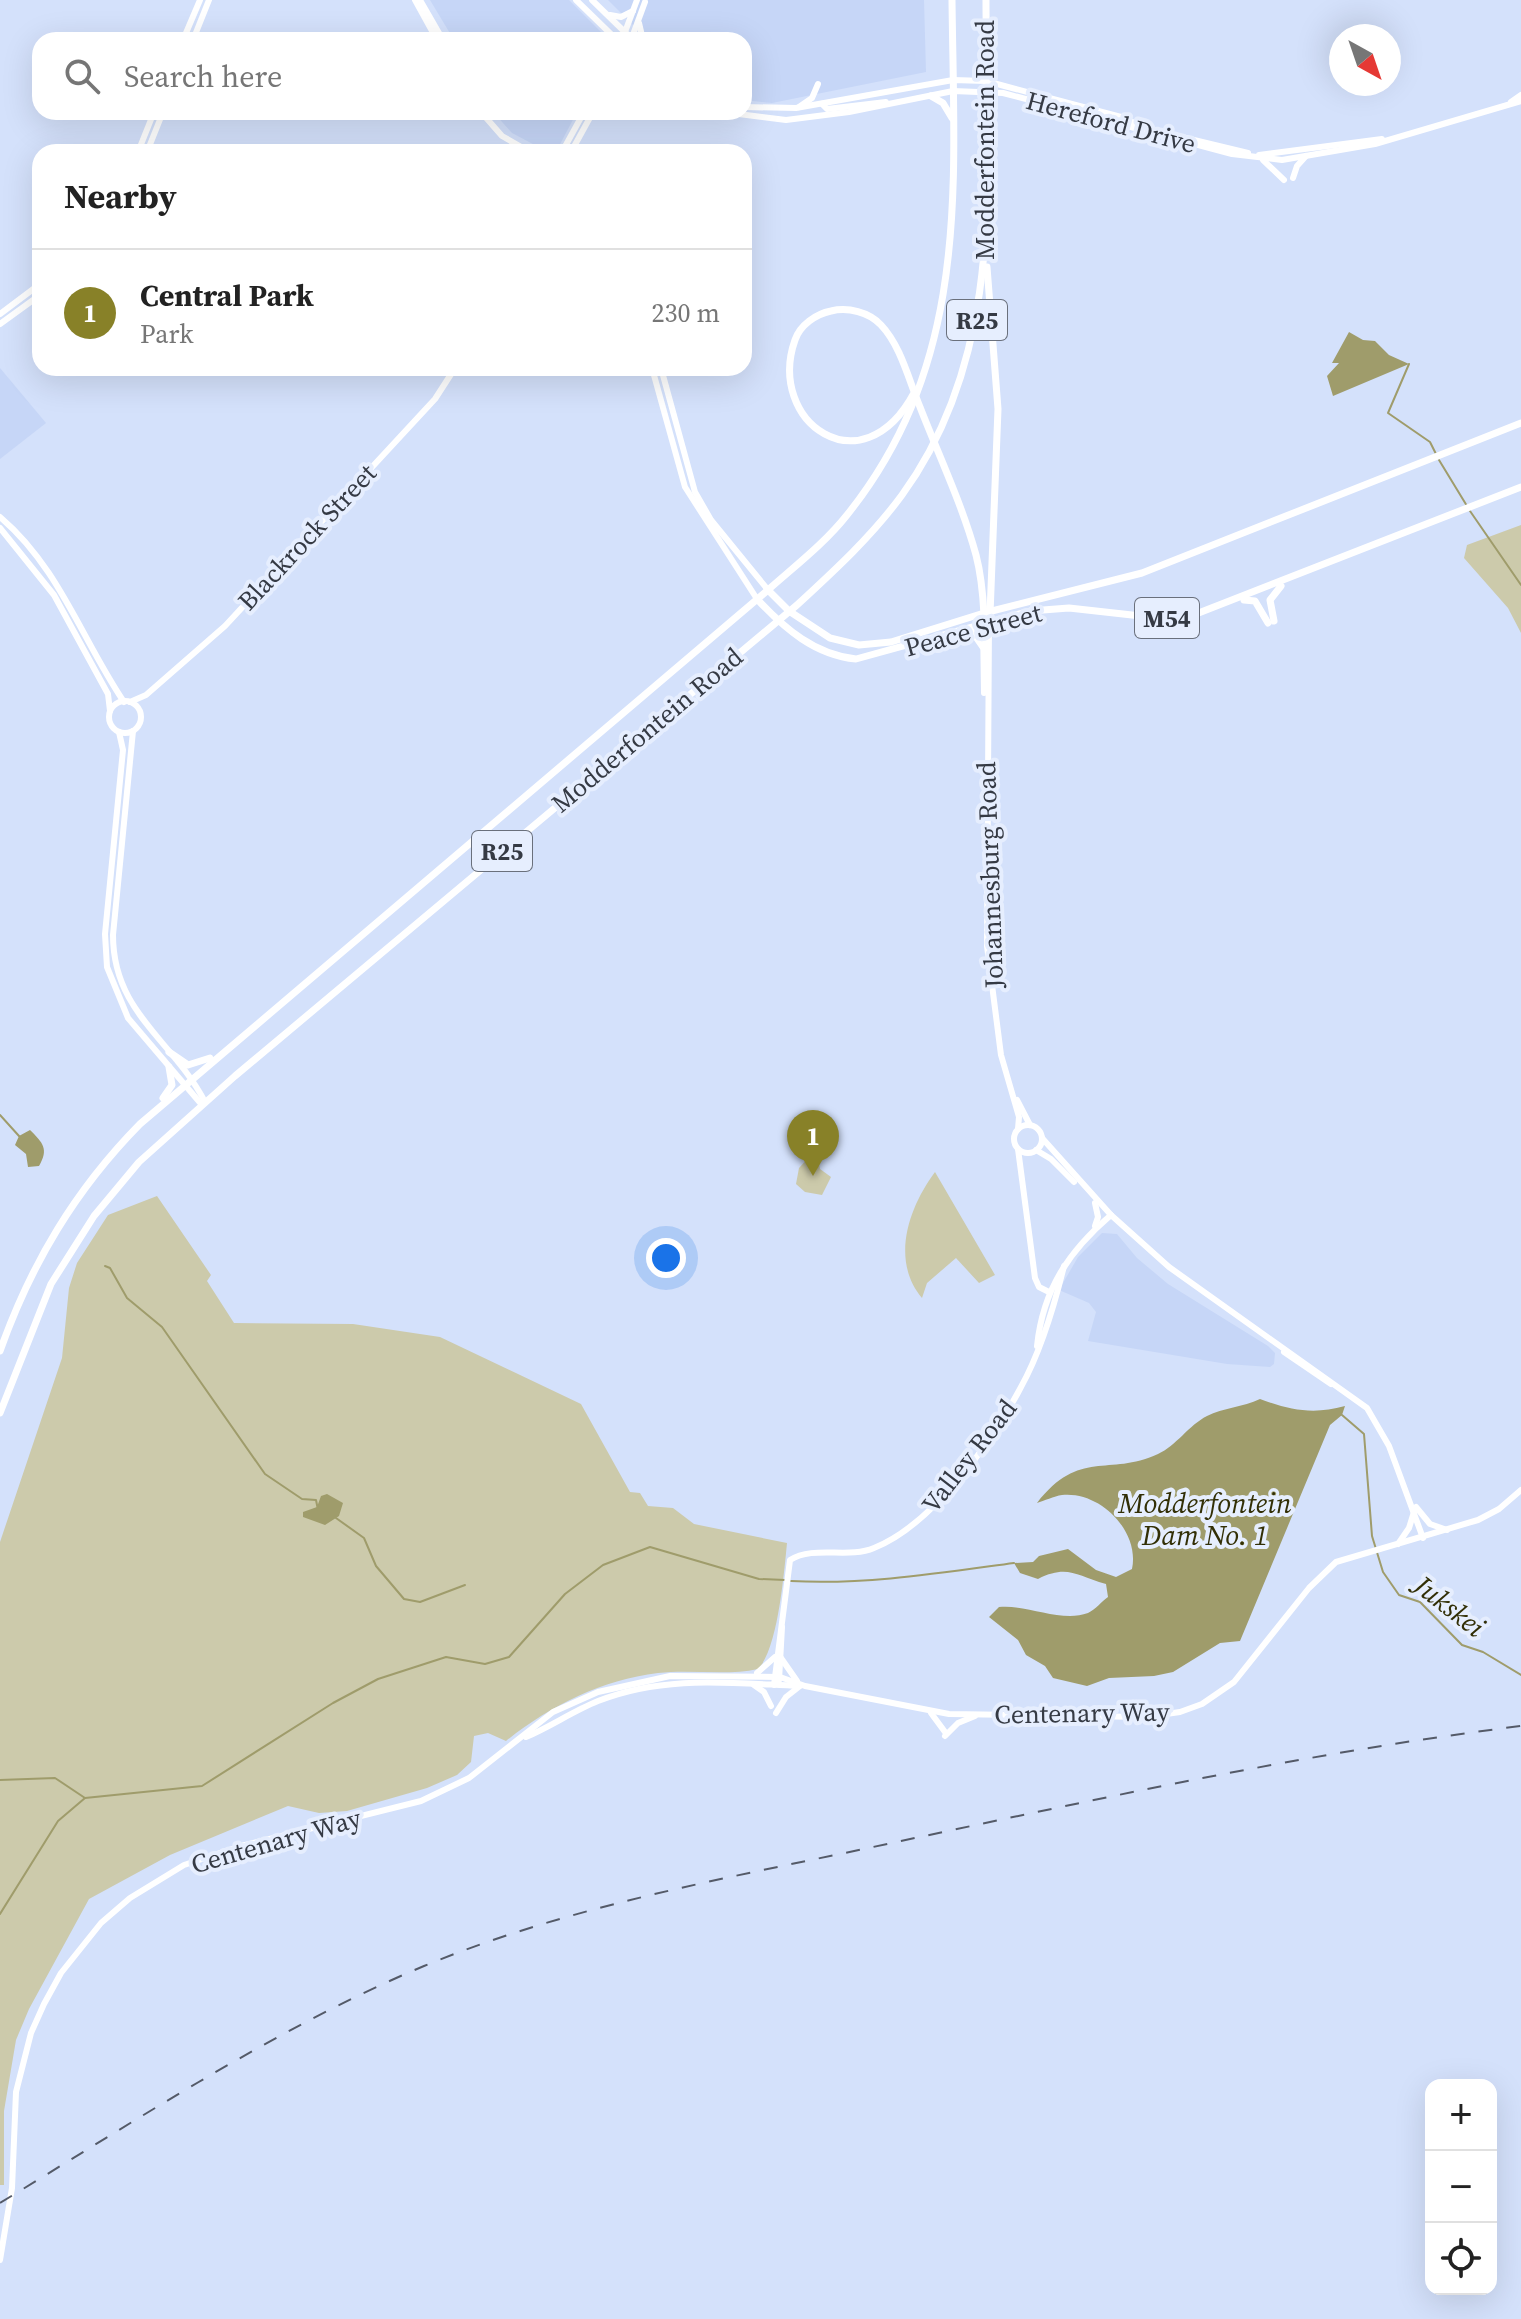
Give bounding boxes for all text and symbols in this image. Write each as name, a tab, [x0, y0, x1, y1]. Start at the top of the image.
street label: Modderfontein Road	[967, 20, 1003, 260]
north arrow	[1329, 24, 1401, 96]
search box	[32, 32, 752, 120]
icon: search	[60, 54, 104, 98]
text: Search here	[124, 56, 282, 97]
street label: Hereford Drive	[1022, 82, 1200, 162]
text: Nearby	[64, 173, 177, 219]
text: Central Park	[140, 275, 314, 316]
text: 1	[83, 295, 97, 331]
text: 230 m	[652, 295, 720, 331]
road number: R25	[947, 300, 1007, 340]
text: Park	[140, 316, 193, 352]
street label: Blackrock Street	[230, 455, 385, 618]
street label: Peace Street	[901, 594, 1046, 666]
road number: M54	[1135, 598, 1199, 638]
street label: Modderfontein Road	[544, 639, 751, 821]
street label: Johannesburg Road	[968, 761, 1012, 990]
road number: R25	[472, 831, 532, 871]
pin: 1	[787, 1110, 839, 1176]
your location	[646, 1238, 686, 1278]
street label: Valley Road	[913, 1391, 1025, 1520]
water label: Modderfontein Dam No. 1	[1117, 1484, 1292, 1554]
water label: Jukskei	[1404, 1564, 1494, 1646]
street label: Centenary Way	[994, 1693, 1171, 1733]
street label: Centenary Way	[187, 1799, 366, 1882]
map controls	[1425, 2079, 1497, 2295]
button: +	[1425, 2079, 1497, 2151]
button: −	[1425, 2151, 1497, 2223]
button: locate	[1425, 2223, 1497, 2295]

